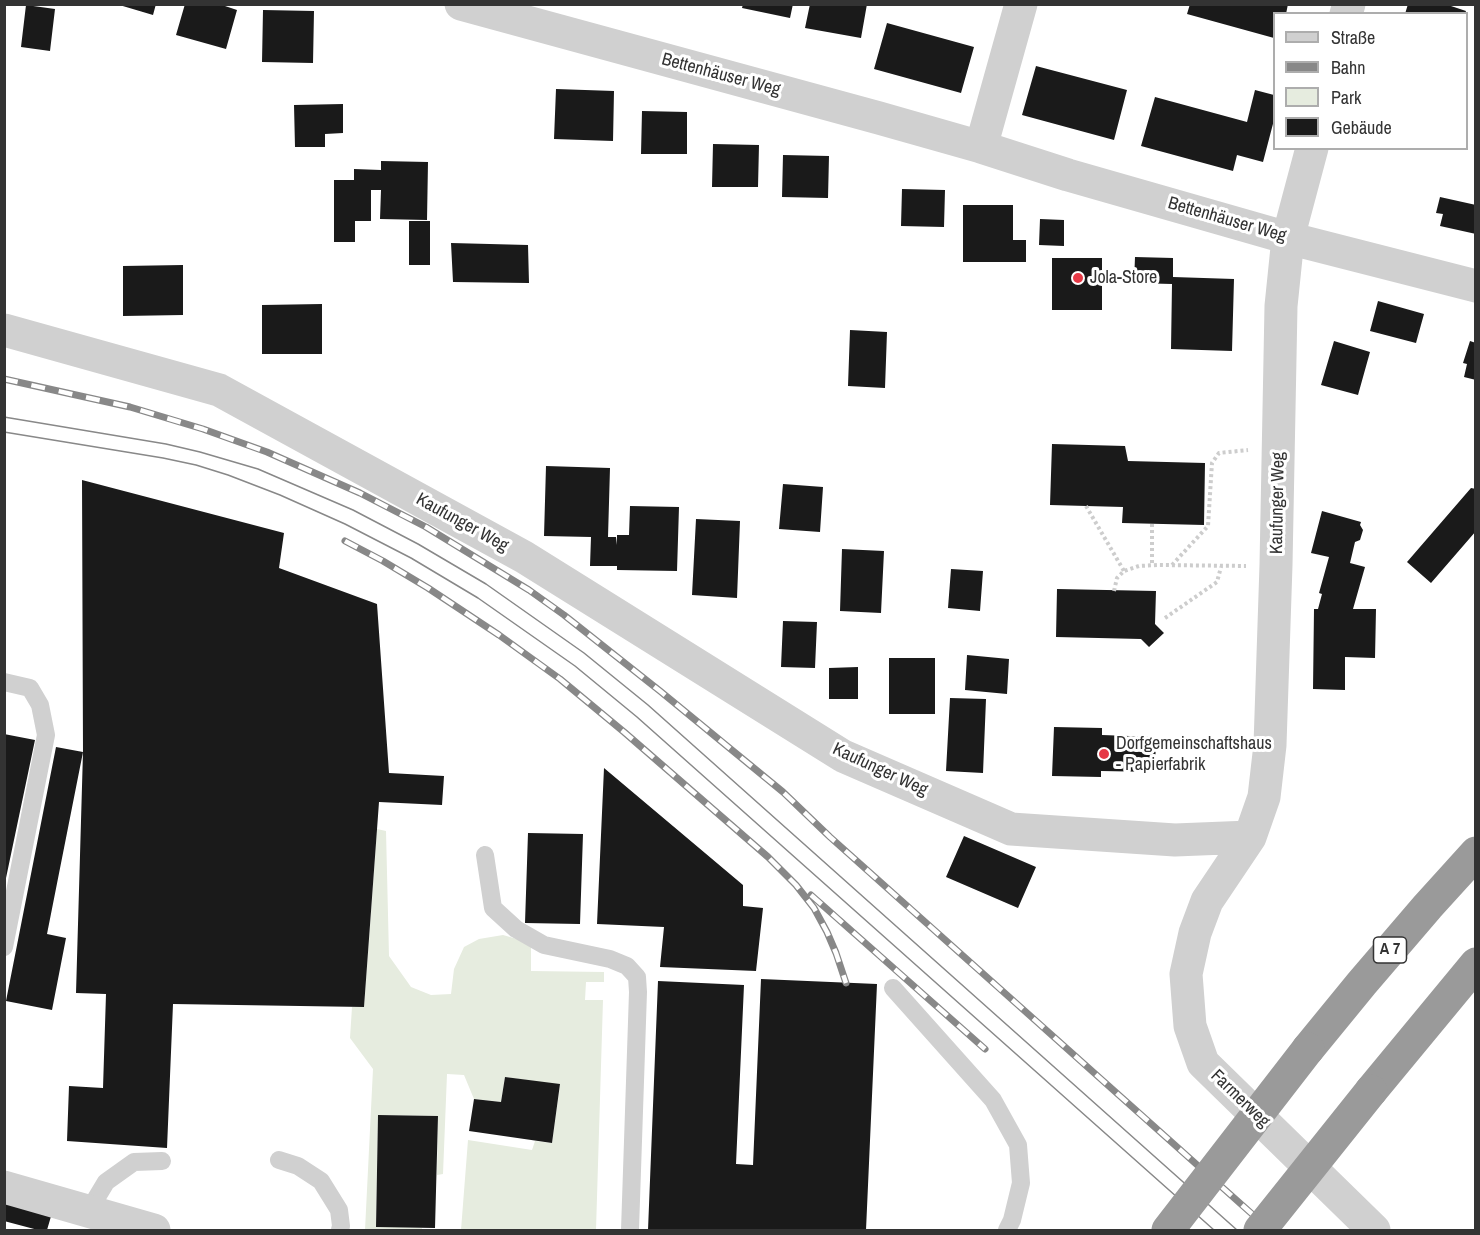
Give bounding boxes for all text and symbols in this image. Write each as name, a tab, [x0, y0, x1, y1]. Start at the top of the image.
legend	[1273, 12, 1468, 150]
text: Straße	[1331, 25, 1375, 50]
street label: Bettenhäuser Weg	[659, 49, 783, 101]
text: Bahn	[1331, 55, 1365, 80]
text: Park	[1331, 85, 1361, 110]
text: Gebäude	[1331, 115, 1392, 140]
street label: Bettenhäuser Weg	[1165, 193, 1289, 247]
place label: Jola-Store	[1090, 267, 1157, 289]
marker: Jola-Store	[1071, 271, 1085, 285]
street label: Kaufunger Weg	[1266, 452, 1290, 554]
street label: Kaufunger Weg	[412, 489, 512, 557]
place label: Dorfgemeinschaftshaus - Papierfabrik	[1116, 733, 1272, 776]
street label: Kaufunger Weg	[829, 739, 931, 801]
marker: Dorfgemeinschaftshaus - Papierfabrik	[1097, 747, 1111, 761]
road number: A 7	[1374, 937, 1406, 963]
street label: Farmerweg	[1206, 1066, 1274, 1132]

